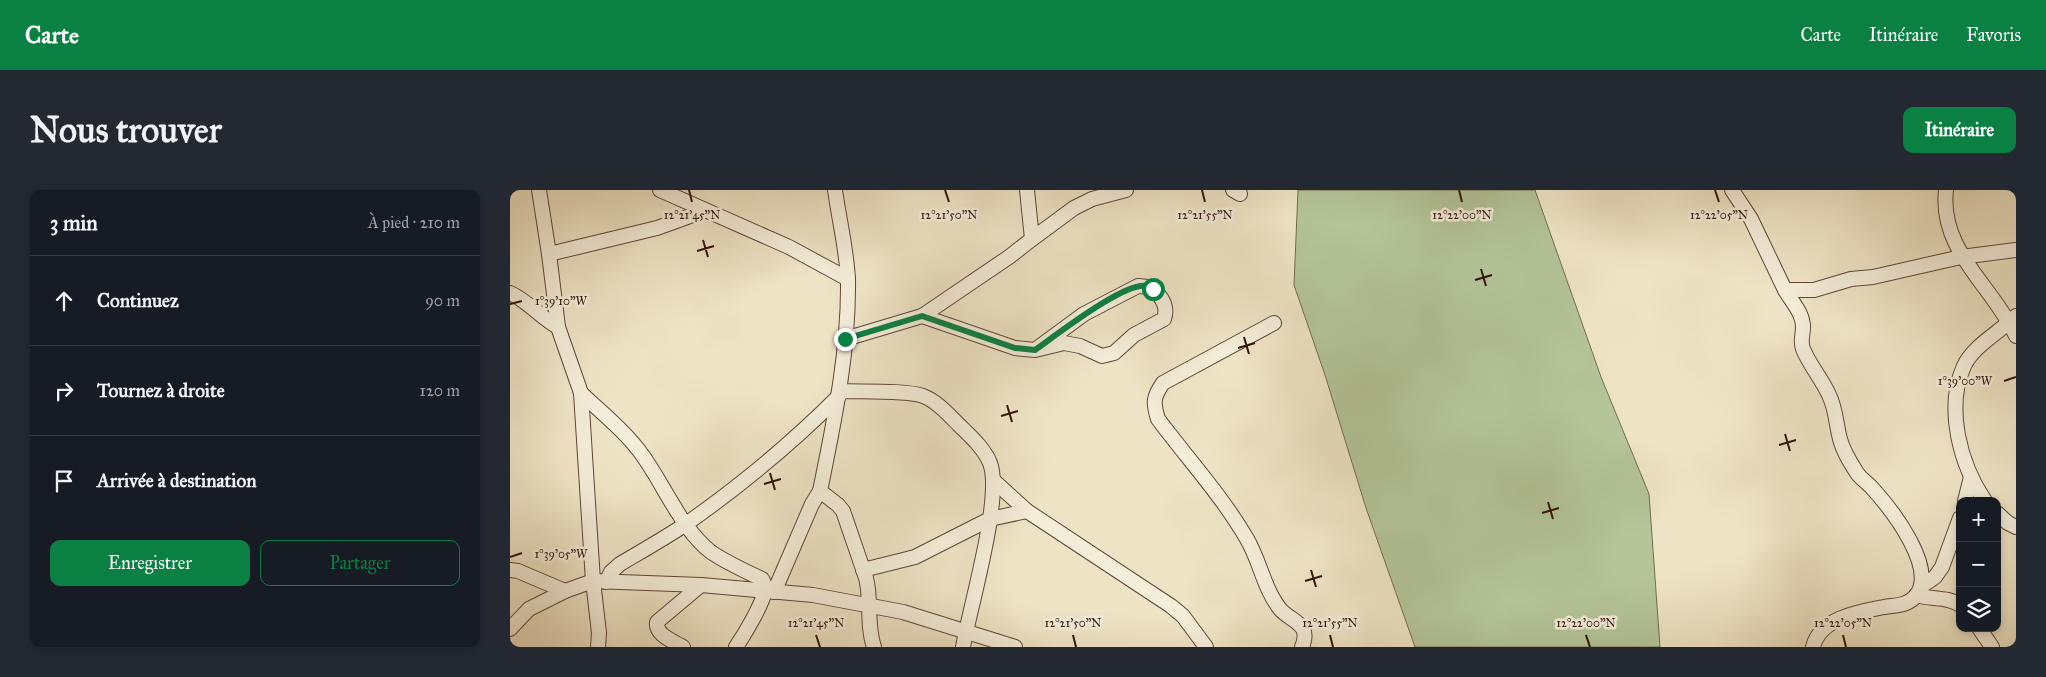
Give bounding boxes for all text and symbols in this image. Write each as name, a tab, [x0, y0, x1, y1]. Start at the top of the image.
text: Carte	[25, 20, 79, 50]
text: Carte	[1801, 24, 1841, 46]
text: Itinéraire	[1869, 24, 1938, 46]
text: Favoris	[1966, 24, 2021, 46]
button: Itinéraire	[1903, 107, 2016, 153]
text: Nous trouver	[30, 109, 222, 152]
text: 12°21'45"N	[664, 208, 720, 222]
text: 12°21'50"N	[921, 208, 977, 222]
text: 12°21'55"N	[1177, 208, 1233, 222]
text: 12°22'00"N	[1432, 208, 1492, 222]
text: 12°22'05"N	[1690, 208, 1748, 222]
text: 3 min	[50, 210, 98, 236]
text: À pied · 210 m	[368, 213, 460, 232]
route start	[1142, 278, 1165, 301]
icon: ahead	[50, 287, 78, 315]
text: Continuez	[97, 289, 179, 312]
text: 90 m	[425, 291, 460, 310]
text: 1°39'10"W	[535, 294, 588, 308]
route end	[834, 328, 857, 351]
text: 1°39'00"W	[1938, 374, 1993, 388]
icon: right	[50, 377, 78, 405]
text: Tournez à droite	[97, 379, 225, 402]
text: 120 m	[420, 381, 460, 400]
icon: arrive	[50, 467, 78, 495]
text: Arrivée à destination	[97, 469, 256, 492]
map controls	[1956, 497, 2001, 632]
button: +	[1956, 497, 2001, 542]
button: Enregistrer	[50, 540, 250, 586]
button: Partager	[260, 540, 460, 586]
button: −	[1956, 542, 2001, 587]
text: 1°39'05"W	[535, 547, 588, 561]
button: layers	[1956, 587, 2001, 632]
text: 12°21'45"N	[788, 616, 844, 630]
text: 12°21'50"N	[1045, 616, 1101, 630]
text: 12°21'55"N	[1302, 616, 1358, 630]
text: 12°22'00"N	[1556, 616, 1616, 630]
text: 12°22'05"N	[1814, 616, 1872, 630]

